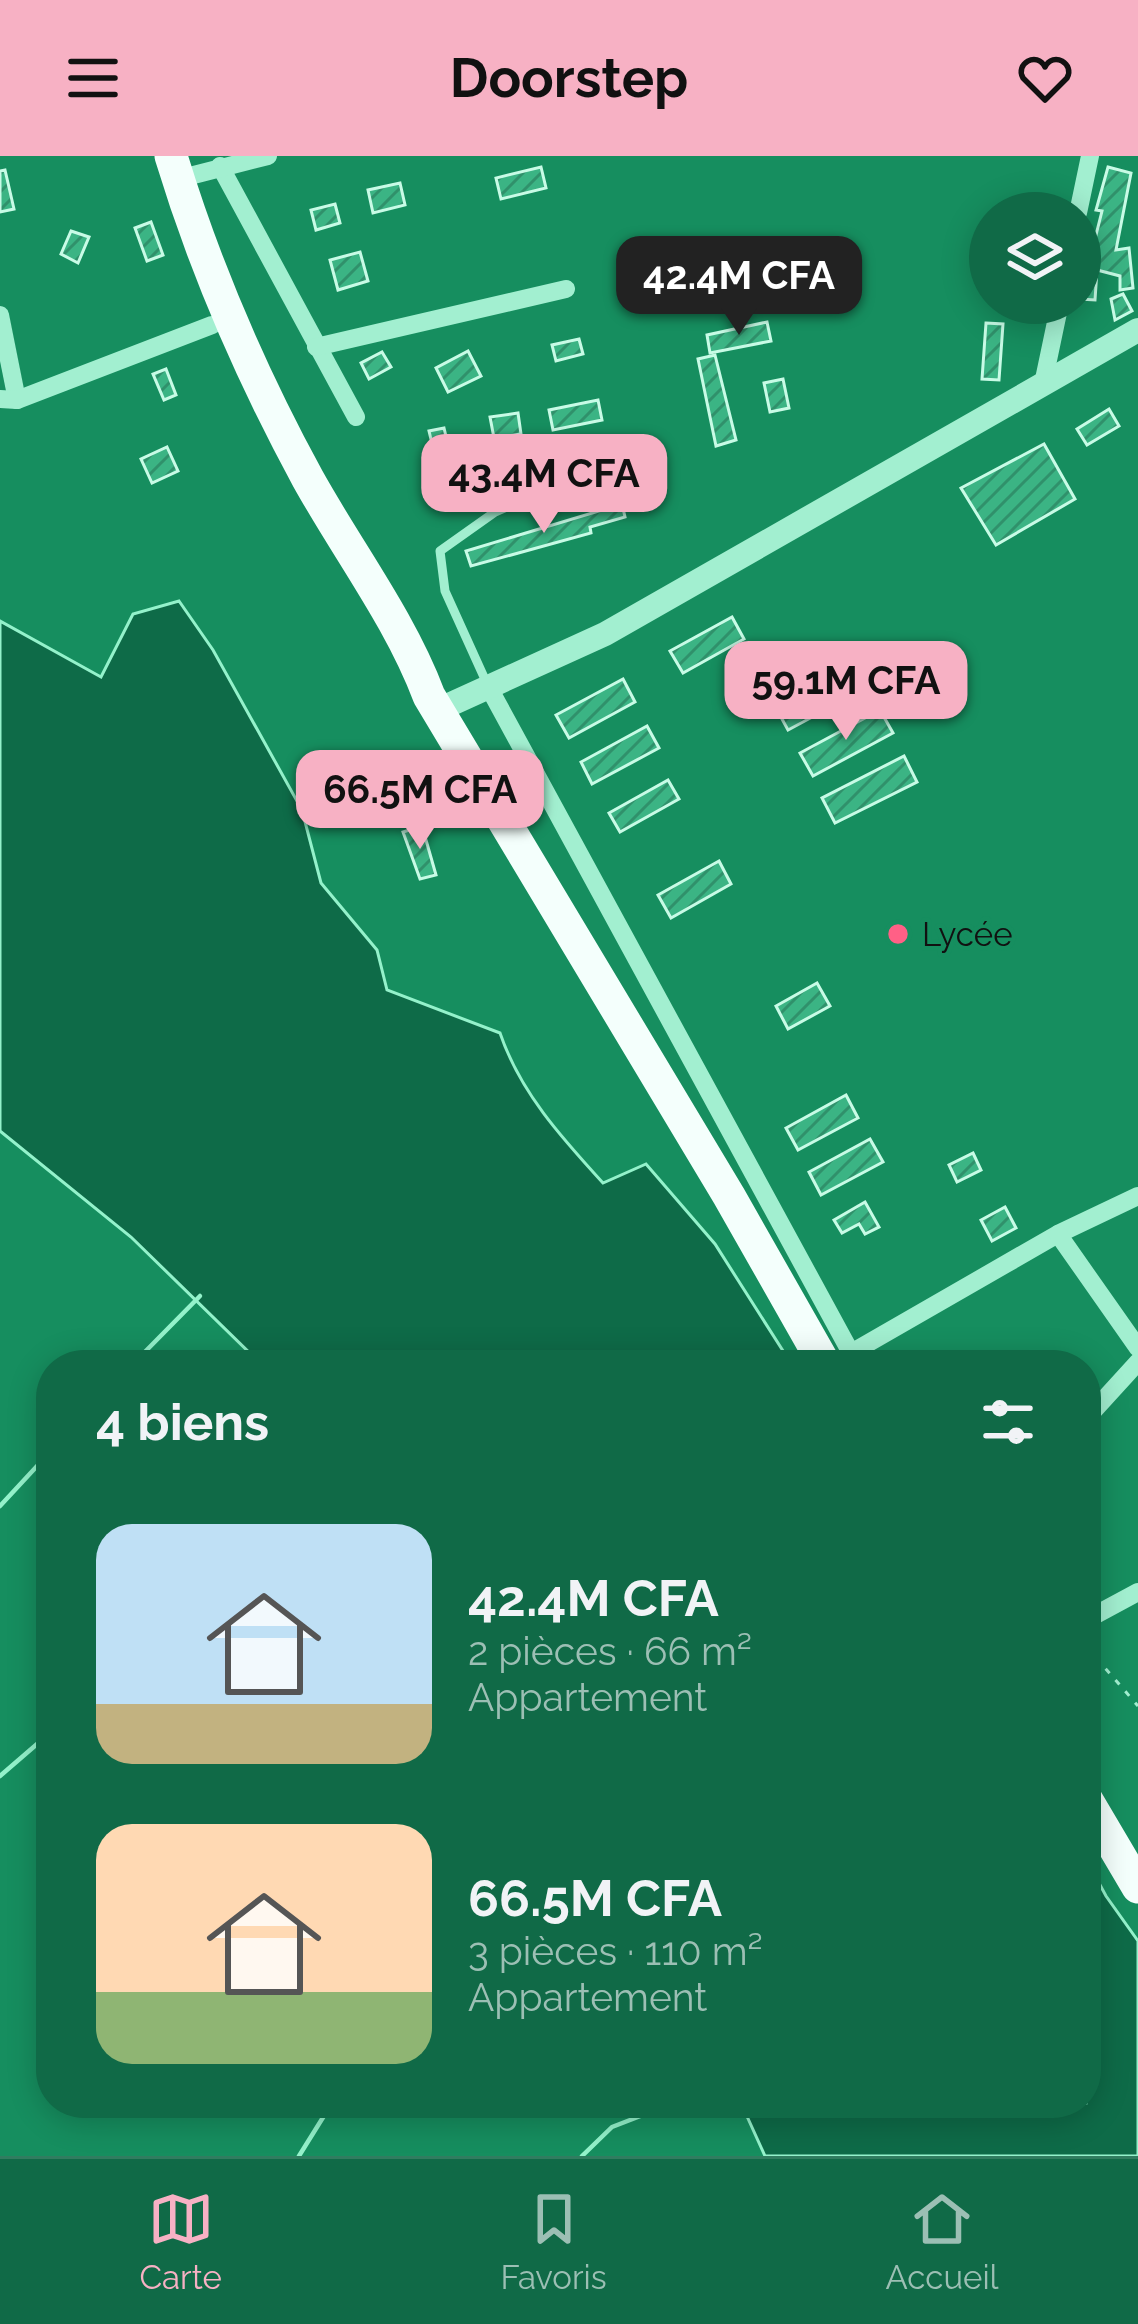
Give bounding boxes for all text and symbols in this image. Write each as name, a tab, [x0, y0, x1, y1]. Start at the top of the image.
icon: menu	[60, 45, 126, 111]
icon: heart	[1012, 45, 1078, 111]
text: Doorstep	[450, 46, 688, 110]
map controls	[969, 192, 1101, 324]
button: layers	[969, 192, 1101, 324]
pin: 42.4M CFA	[602, 236, 876, 338]
text: 42.4M CFA	[643, 252, 835, 298]
pin: 43.4M CFA	[407, 434, 681, 536]
text: 43.4M CFA	[448, 450, 640, 496]
pin: 59.1M CFA	[709, 641, 983, 743]
text: 59.1M CFA	[751, 657, 941, 703]
pin: 66.5M CFA	[283, 750, 557, 852]
text: 66.5M CFA	[323, 766, 517, 812]
place label: Lycée	[922, 915, 1013, 954]
marker: Lycée	[885, 921, 911, 947]
icon: filters	[975, 1389, 1041, 1455]
text: 4 biens	[96, 1392, 269, 1452]
text: 42.4M CFA	[468, 1568, 719, 1628]
icon: home	[192, 1572, 336, 1716]
text: 2 pièces · 66 m²	[468, 1628, 752, 1674]
text: Appartement	[468, 1674, 707, 1720]
text: 66.5M CFA	[468, 1868, 722, 1928]
icon: home	[192, 1872, 336, 2016]
text: 3 pièces · 110 m²	[468, 1928, 763, 1974]
text: Appartement	[468, 1974, 707, 2020]
tab: Carte	[139, 2186, 222, 2297]
tab: Favoris	[501, 2186, 607, 2297]
tab: Accueil	[886, 2186, 999, 2297]

